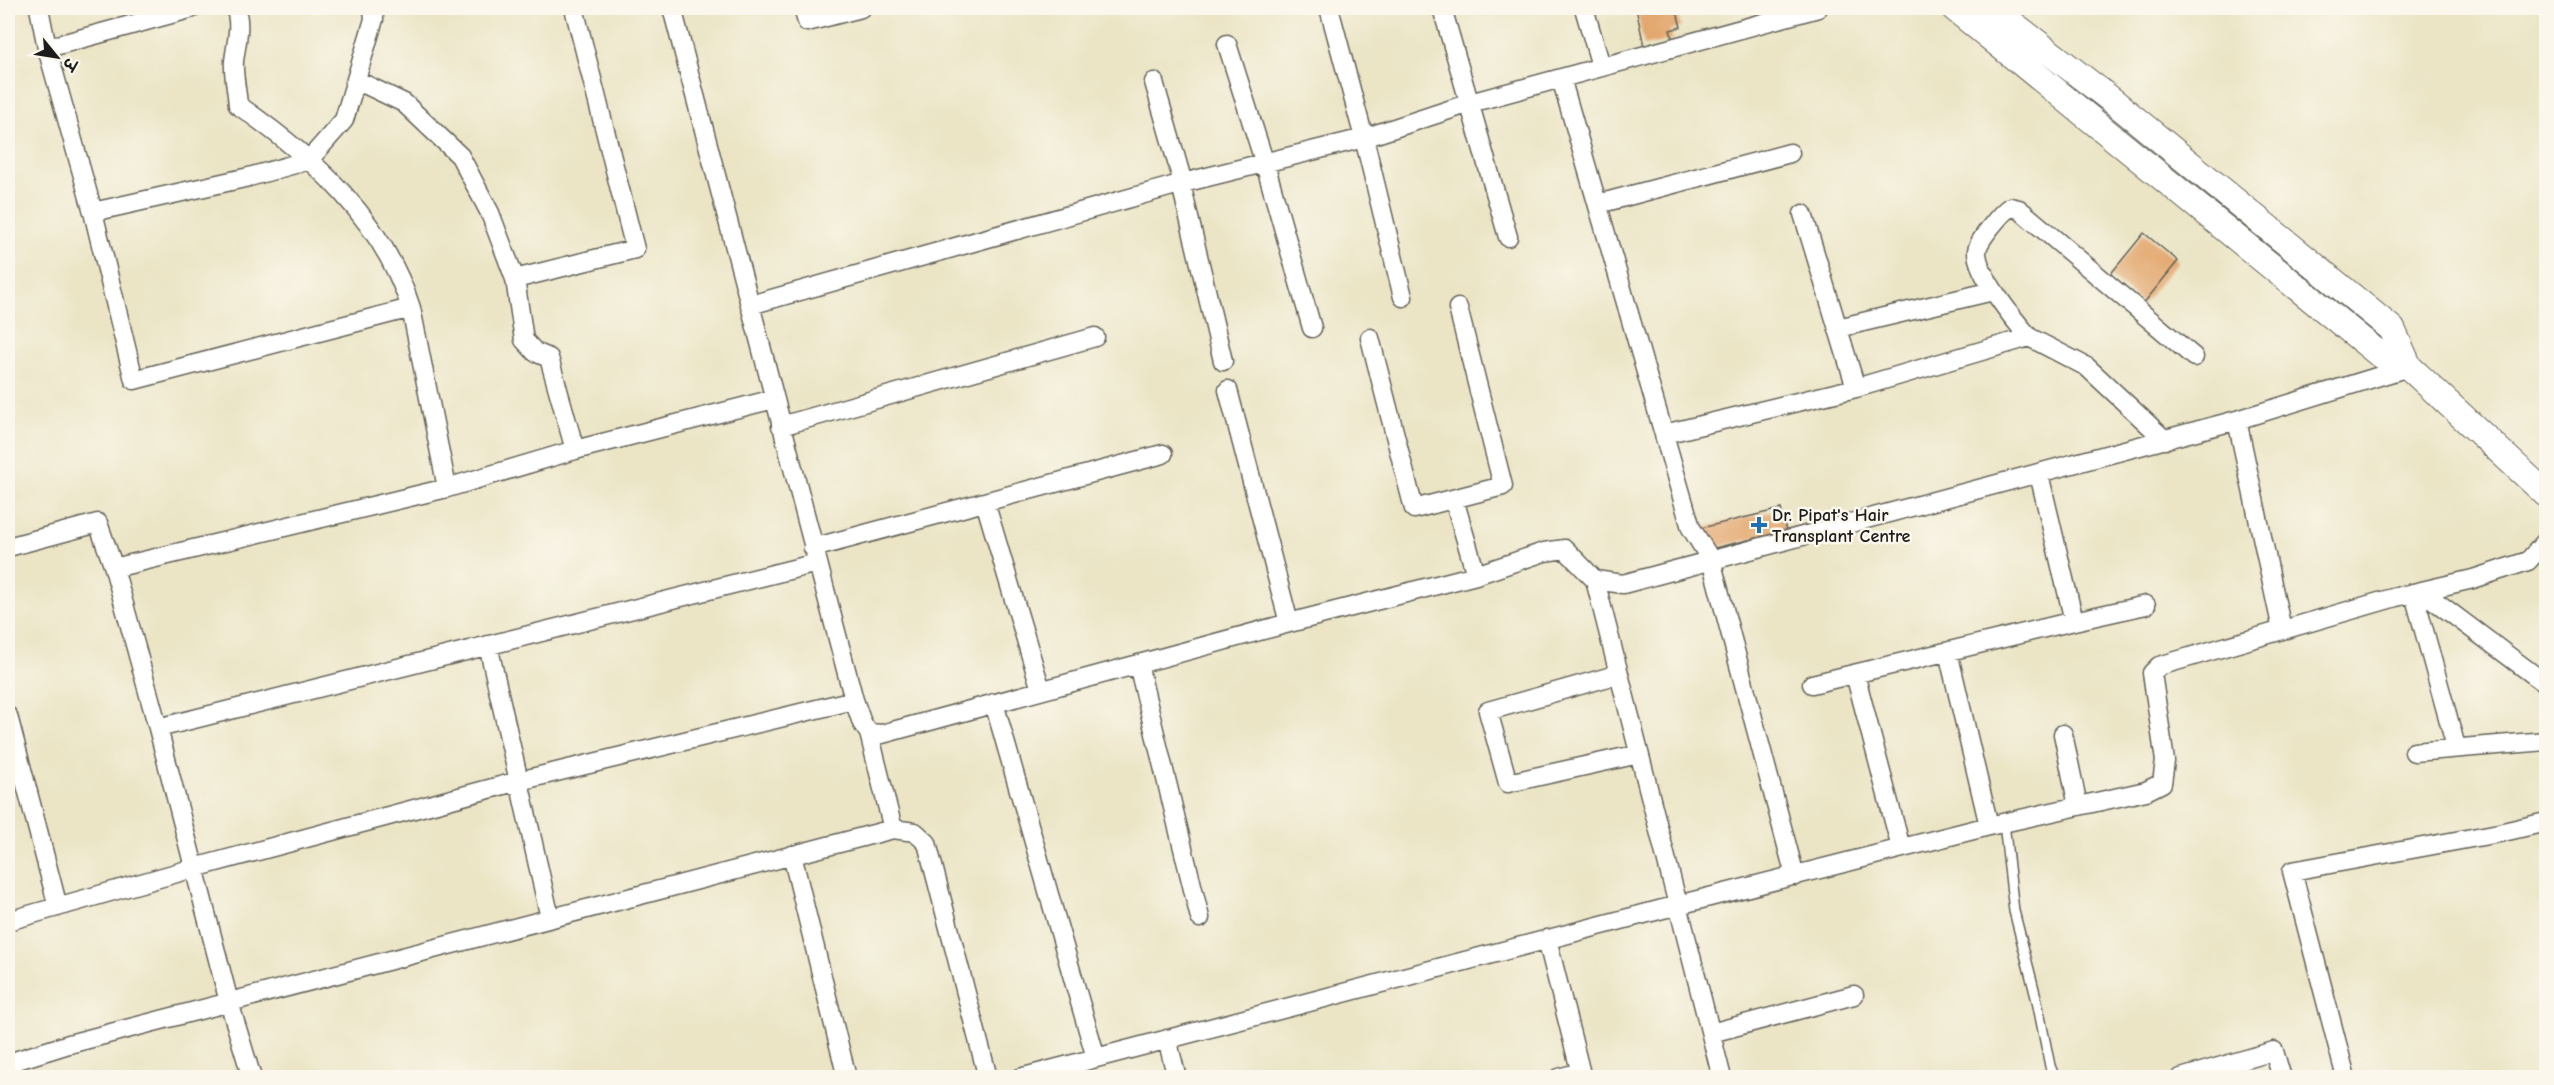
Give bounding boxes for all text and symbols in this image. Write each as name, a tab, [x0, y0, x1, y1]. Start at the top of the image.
north arrow	[27, 27, 87, 87]
text: उ	[58, 53, 81, 74]
place label: Dr. Pipat's Hair Transplant Centre	[1772, 505, 1911, 547]
marker: Dr. Pipat's Hair Transplant Centre	[1750, 516, 1768, 534]

